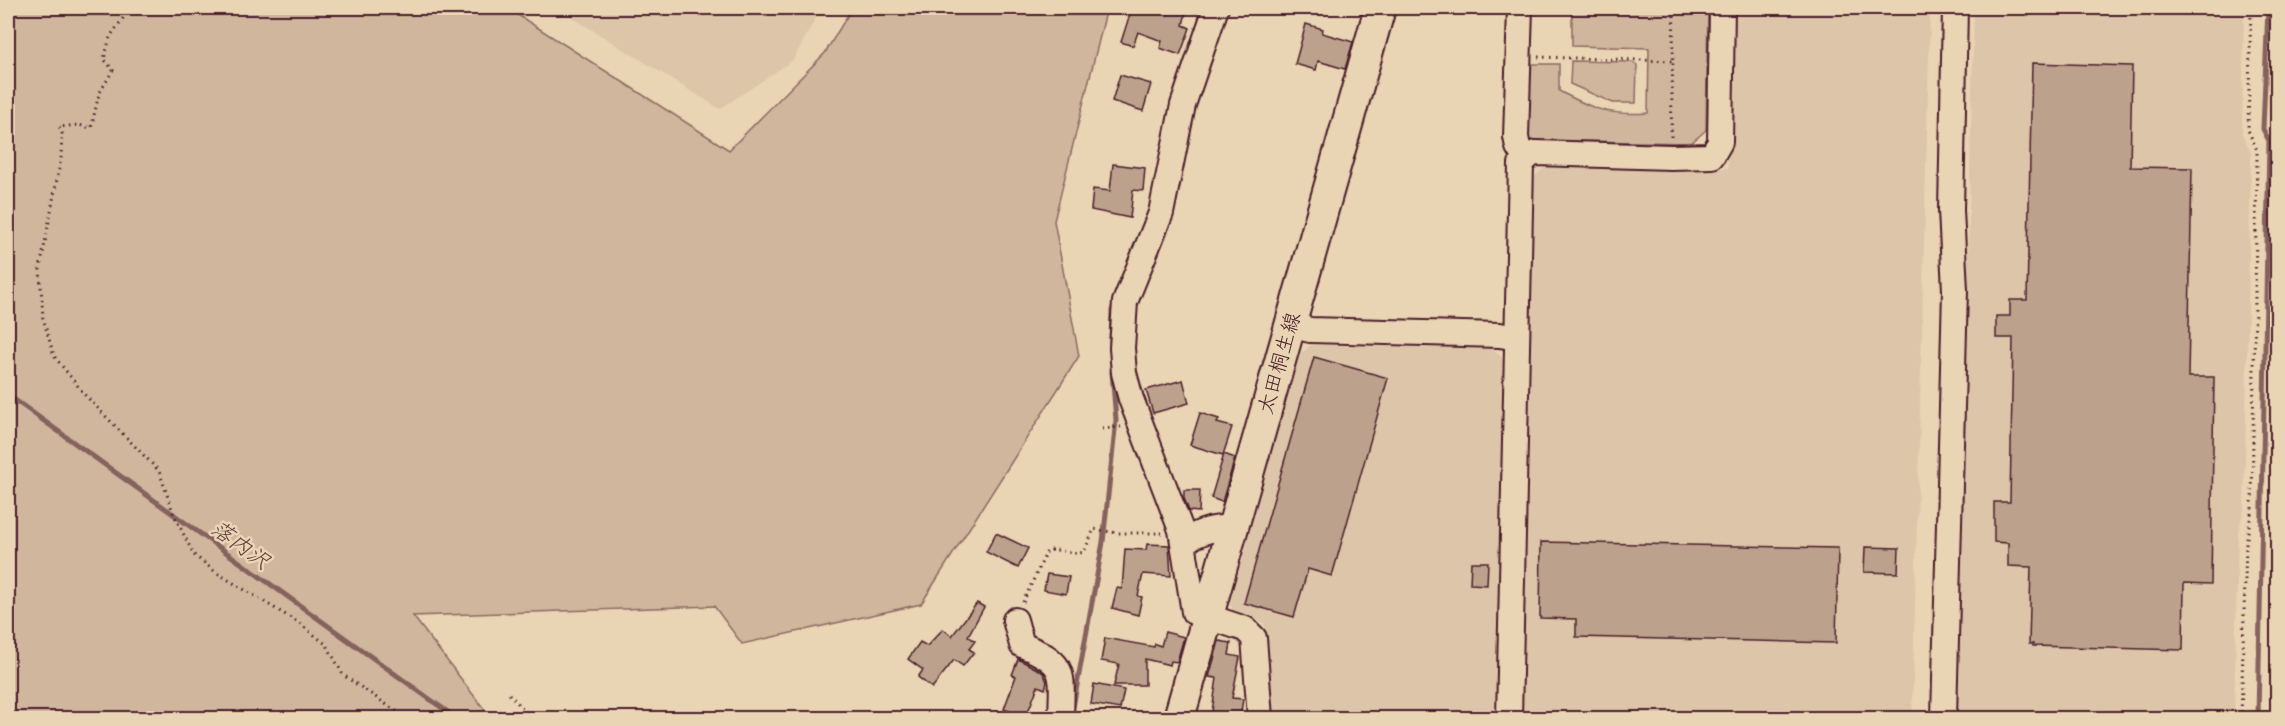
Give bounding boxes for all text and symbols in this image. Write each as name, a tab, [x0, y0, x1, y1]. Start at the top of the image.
street label: 太田桐生線	[1251, 309, 1308, 418]
water label: 落内沢	[204, 513, 277, 578]

